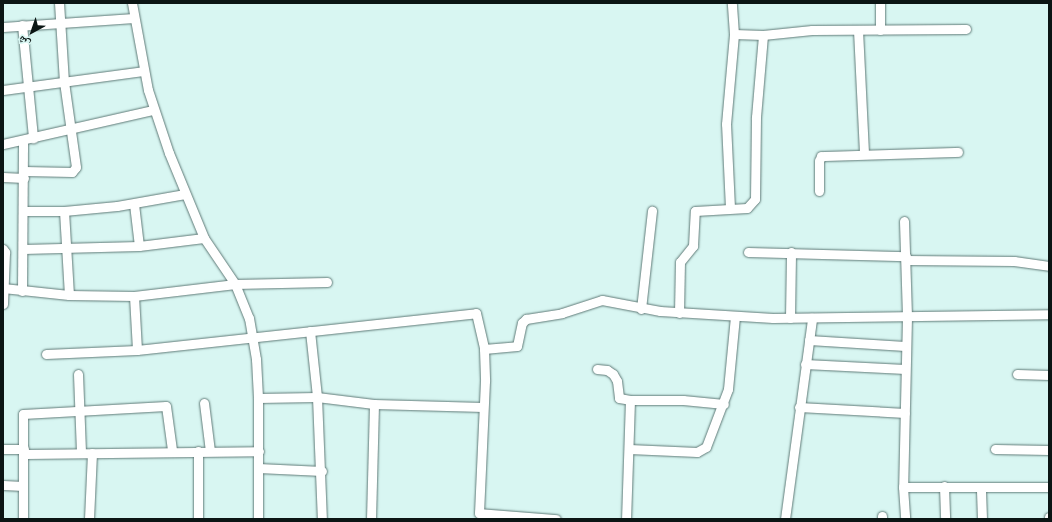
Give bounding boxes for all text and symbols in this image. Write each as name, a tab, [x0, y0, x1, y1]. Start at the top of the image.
north arrow	[12, 12, 52, 52]
text: ش	[15, 33, 33, 50]

